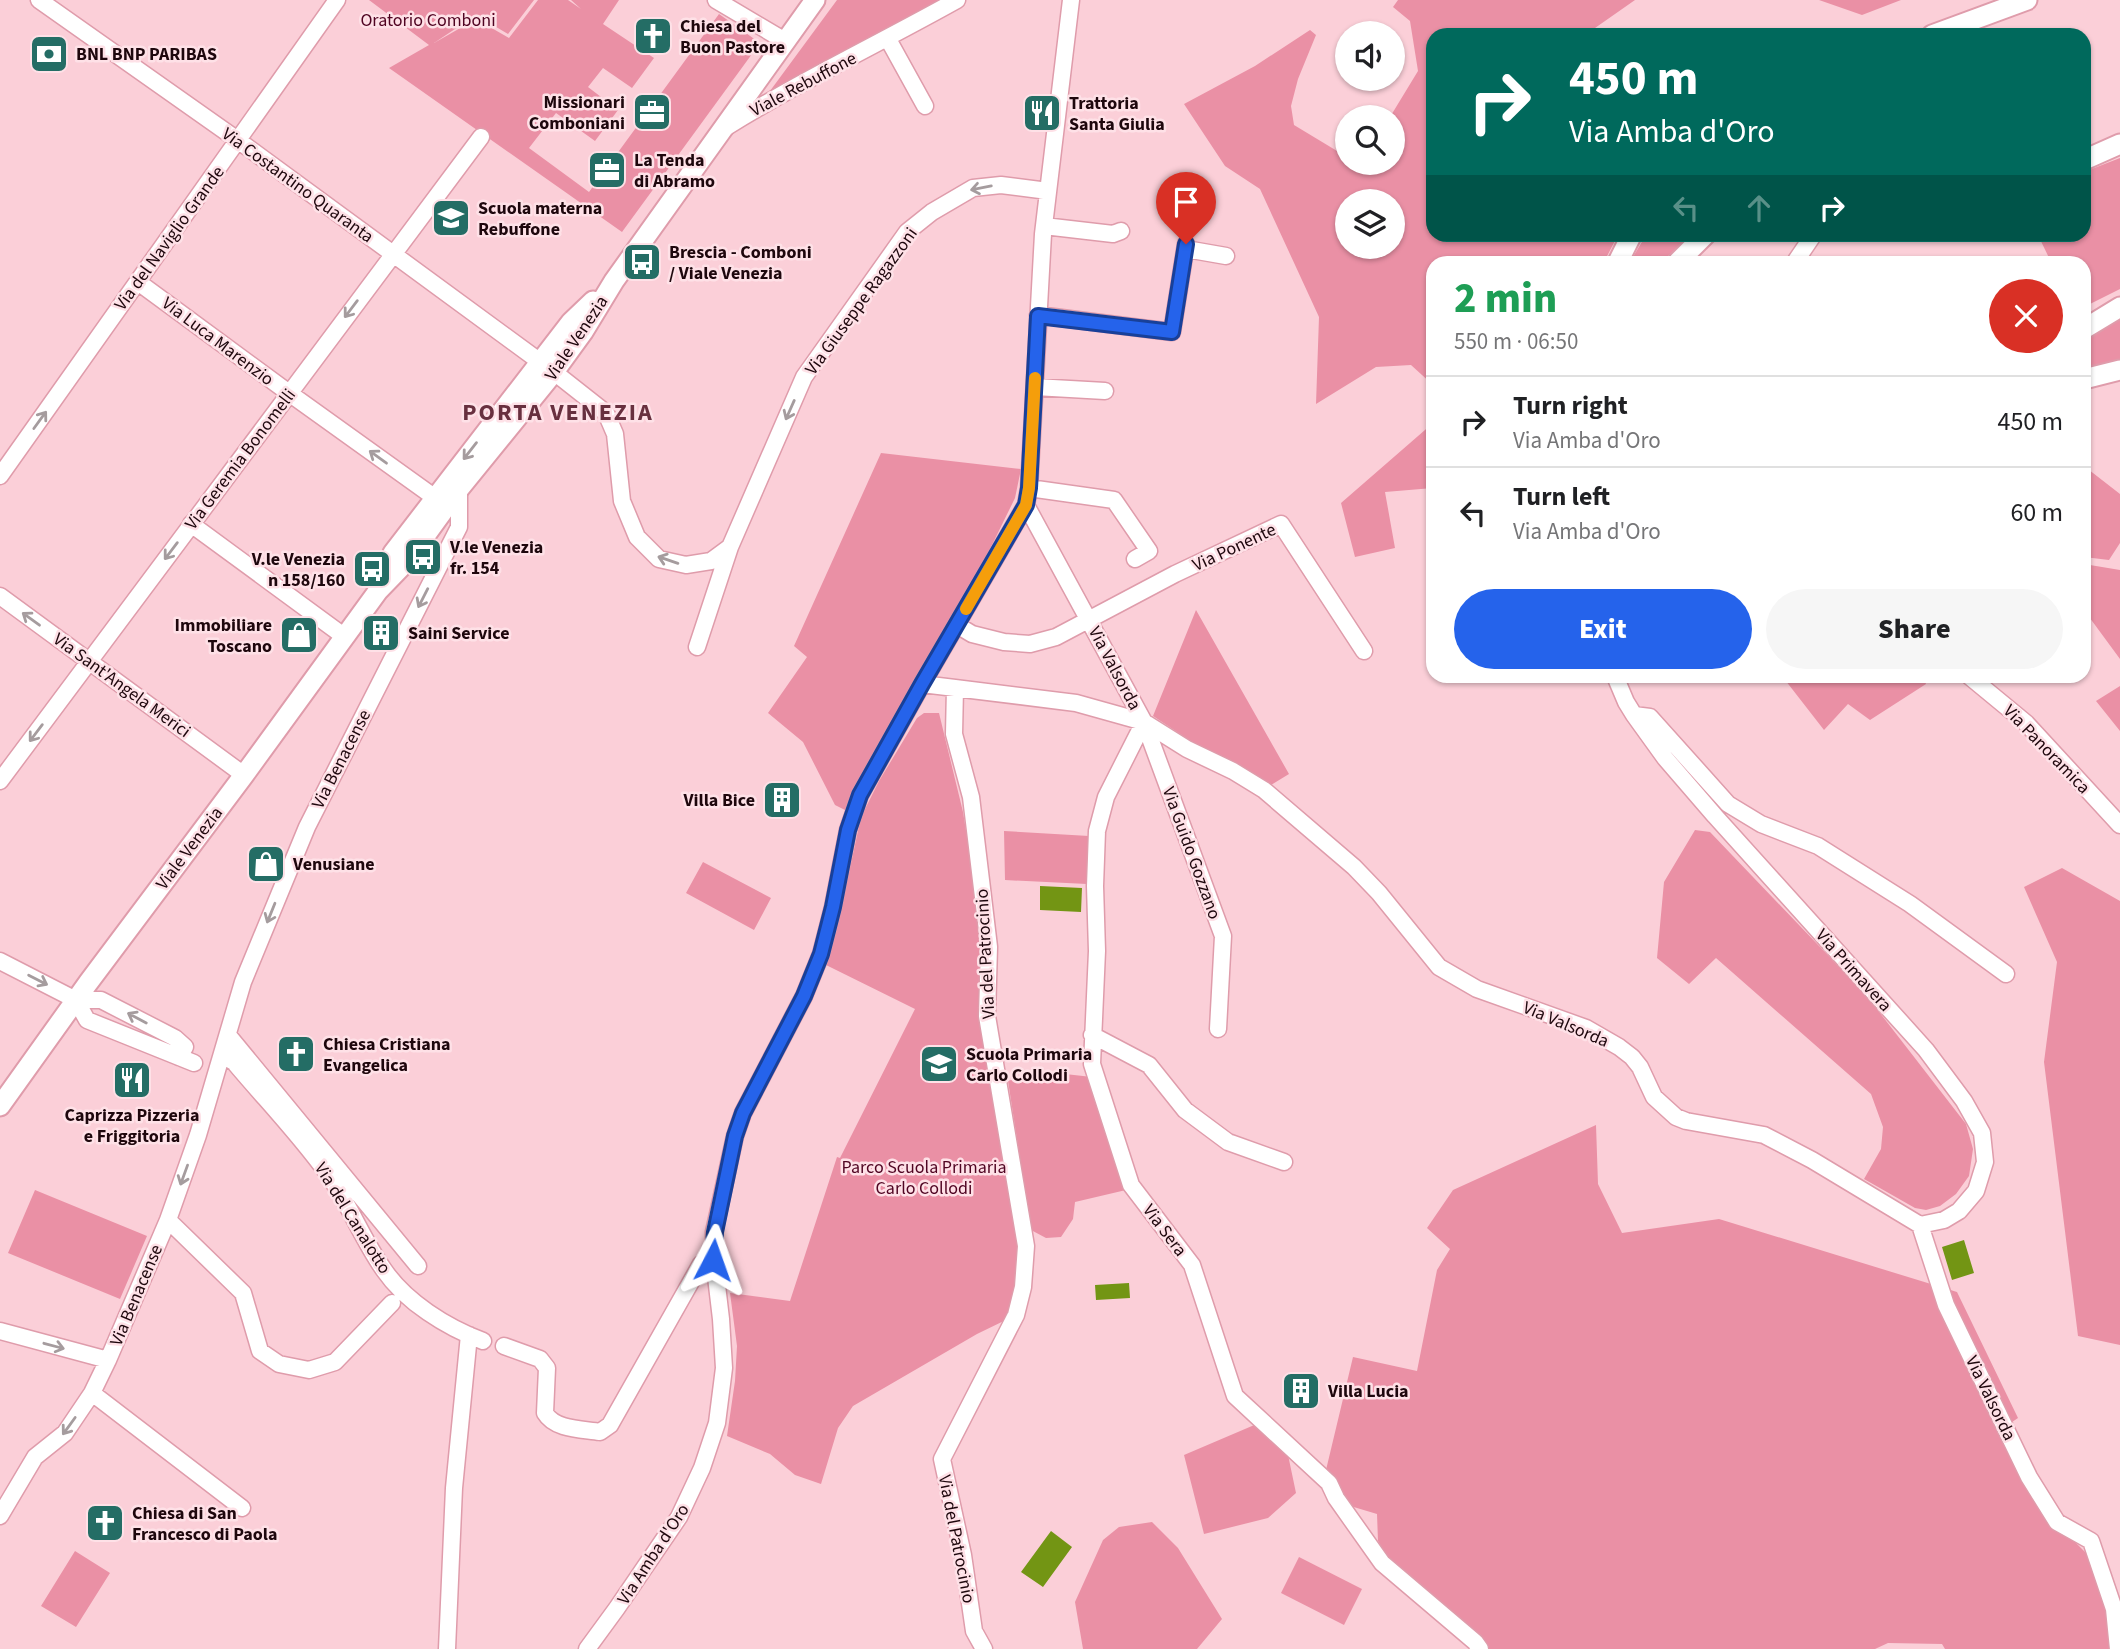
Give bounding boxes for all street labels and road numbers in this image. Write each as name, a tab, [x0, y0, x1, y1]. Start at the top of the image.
street label: Viale Rebuffone	[746, 46, 861, 123]
street label: Via Costantino Quaranta	[217, 122, 379, 249]
street label: Via del Naviglio Grande	[108, 161, 230, 316]
street label: Via Giuseppe Ragazzoni	[799, 222, 924, 380]
street label: Via Luca Marenzio	[157, 291, 279, 392]
street label: Viale Venezia	[539, 291, 614, 386]
street label: Via Geremia Bonomelli	[179, 384, 302, 535]
street label: Via Ponente	[1188, 517, 1280, 578]
street label: Via Valsorda	[1082, 622, 1147, 714]
street label: Via Sant'Angela Merici	[48, 627, 196, 744]
street label: Via Panoramica	[1997, 699, 2096, 800]
street label: Via Benacense	[306, 705, 377, 813]
street label: Via Guido Gozzano	[1156, 783, 1227, 923]
street label: Viale Venezia	[150, 802, 229, 895]
street label: Via del Patrocinio	[970, 888, 1001, 1020]
street label: Via Primavera	[1810, 924, 1898, 1017]
street label: Via Valsorda	[1519, 995, 1613, 1054]
street label: Via del Canalotto	[308, 1158, 397, 1279]
street label: Via Sera	[1137, 1199, 1193, 1262]
street label: Via Benacense	[104, 1241, 169, 1350]
street label: Via Valsorda	[1959, 1352, 2022, 1445]
street label: Via del Patrocinio	[932, 1473, 981, 1605]
street label: Via Amba d'Oro	[611, 1499, 695, 1610]

